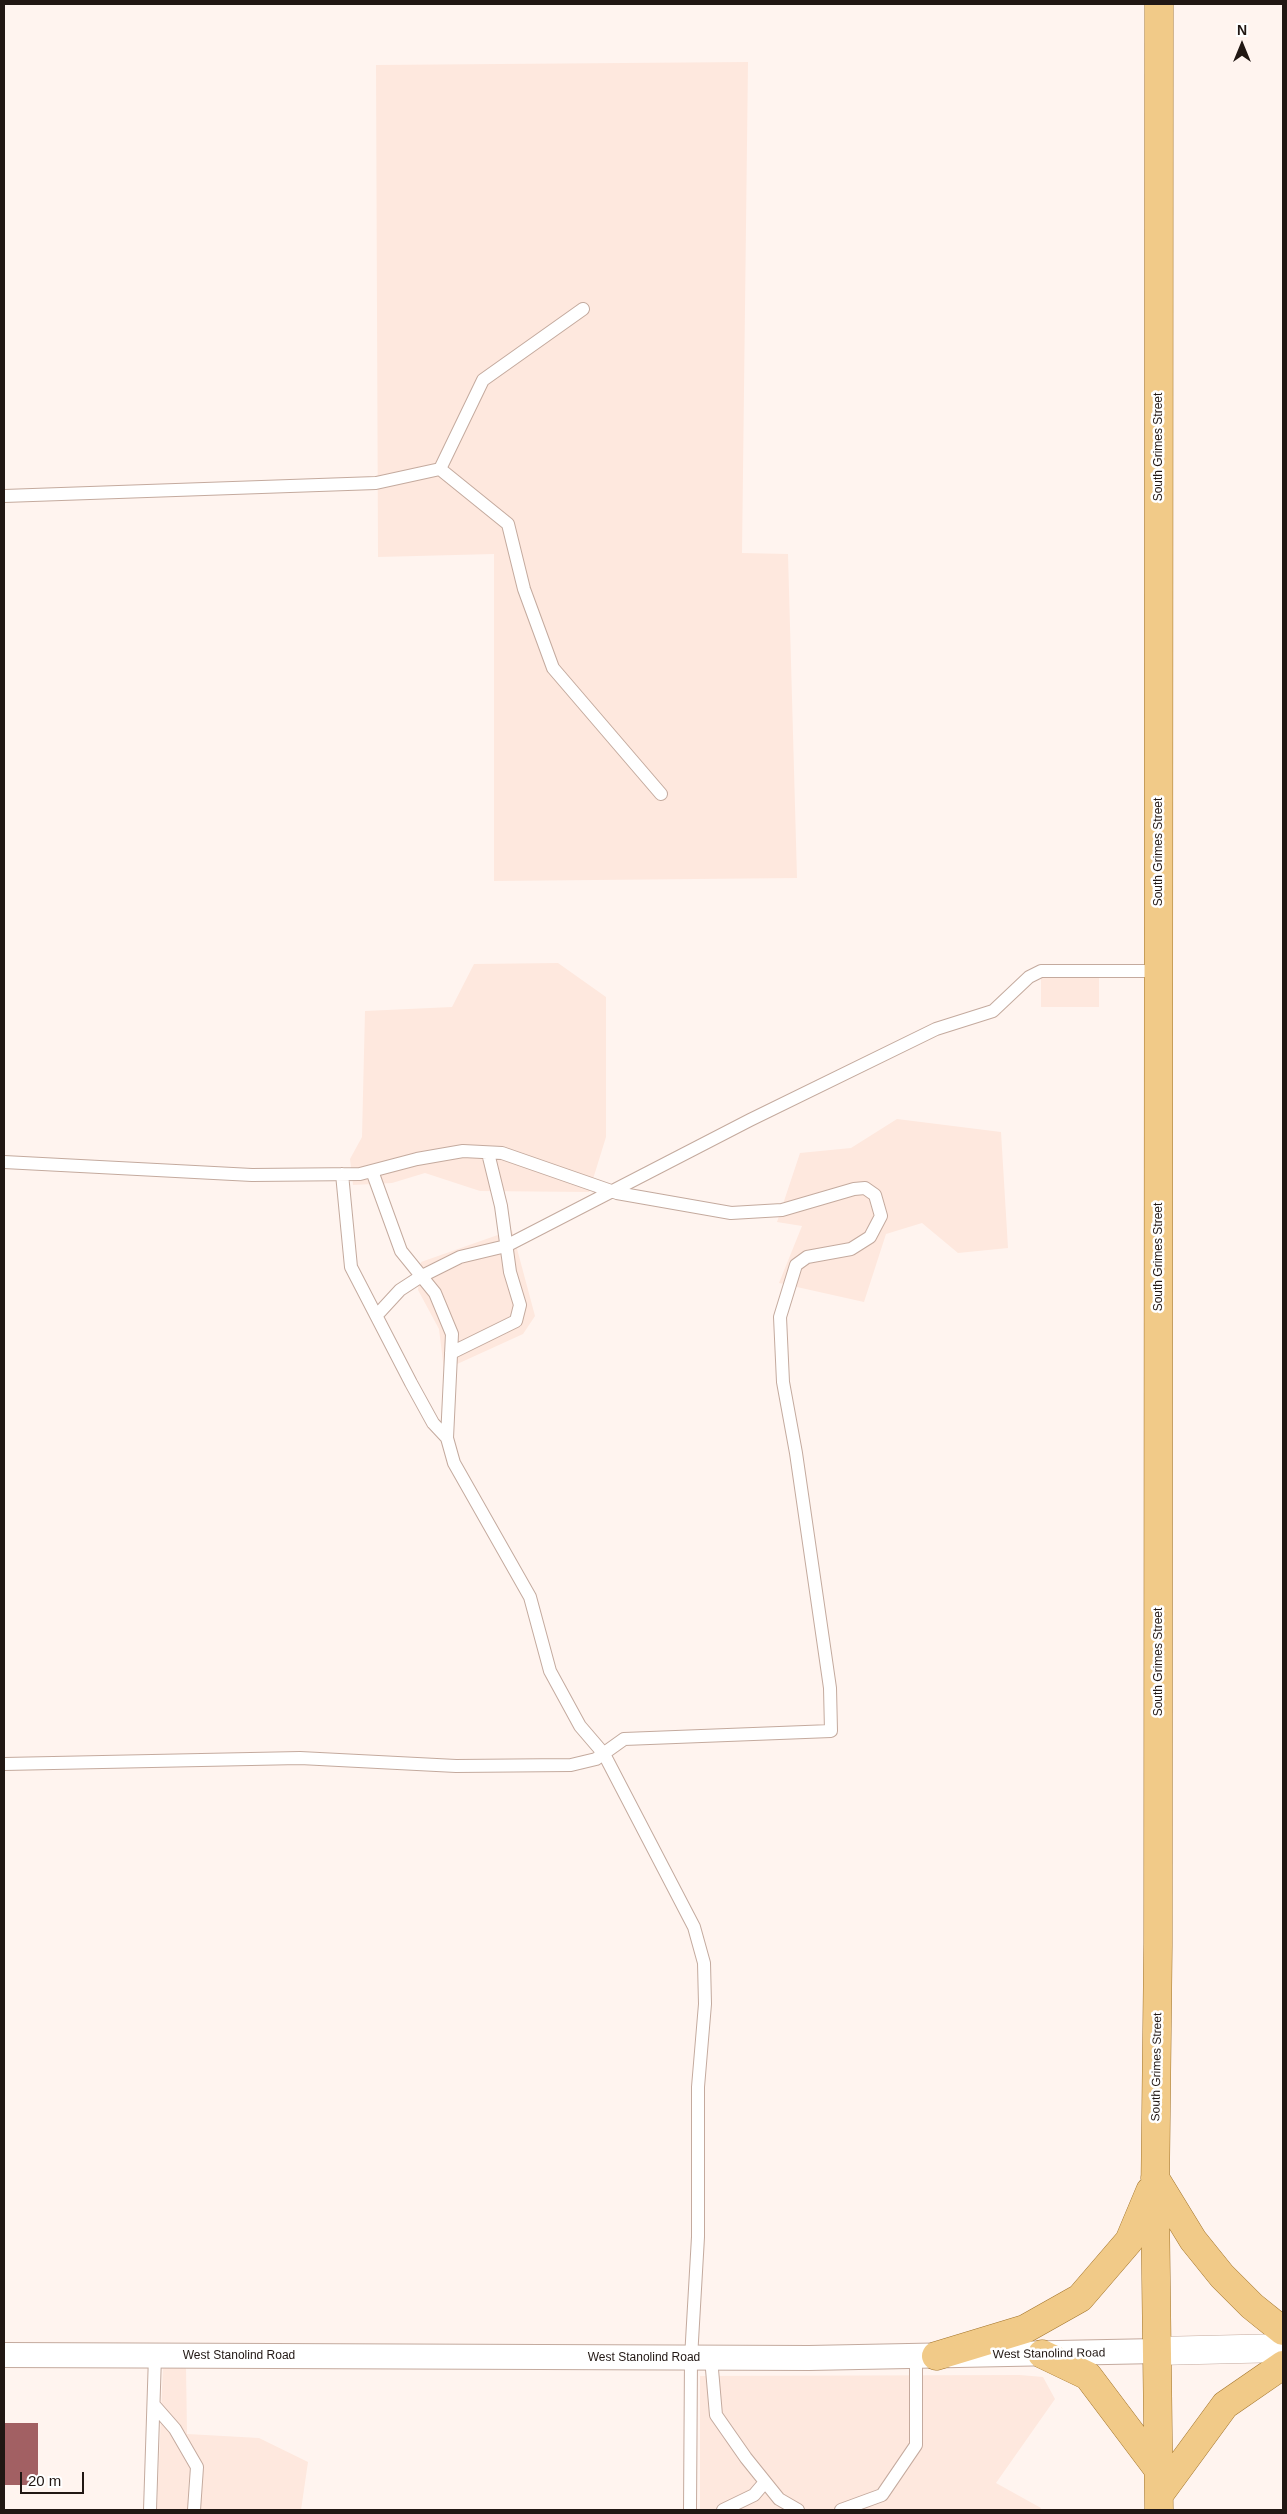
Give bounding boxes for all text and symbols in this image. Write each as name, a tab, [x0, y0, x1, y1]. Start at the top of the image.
north arrow	[1217, 20, 1267, 70]
text: N	[1237, 22, 1247, 38]
street label: South Grimes Street	[1152, 393, 1166, 501]
street label: South Grimes Street	[1152, 798, 1166, 906]
street label: South Grimes Street	[1152, 1203, 1166, 1311]
street label: South Grimes Street	[1152, 1608, 1166, 1716]
street label: South Grimes Street	[1149, 2013, 1165, 2121]
street label: West Stanolind Road	[993, 2346, 1105, 2362]
street label: West Stanolind Road	[183, 2349, 295, 2363]
street label: West Stanolind Road	[588, 2351, 700, 2365]
scale bar	[22, 2462, 86, 2494]
text: 20 m	[28, 2472, 61, 2489]

